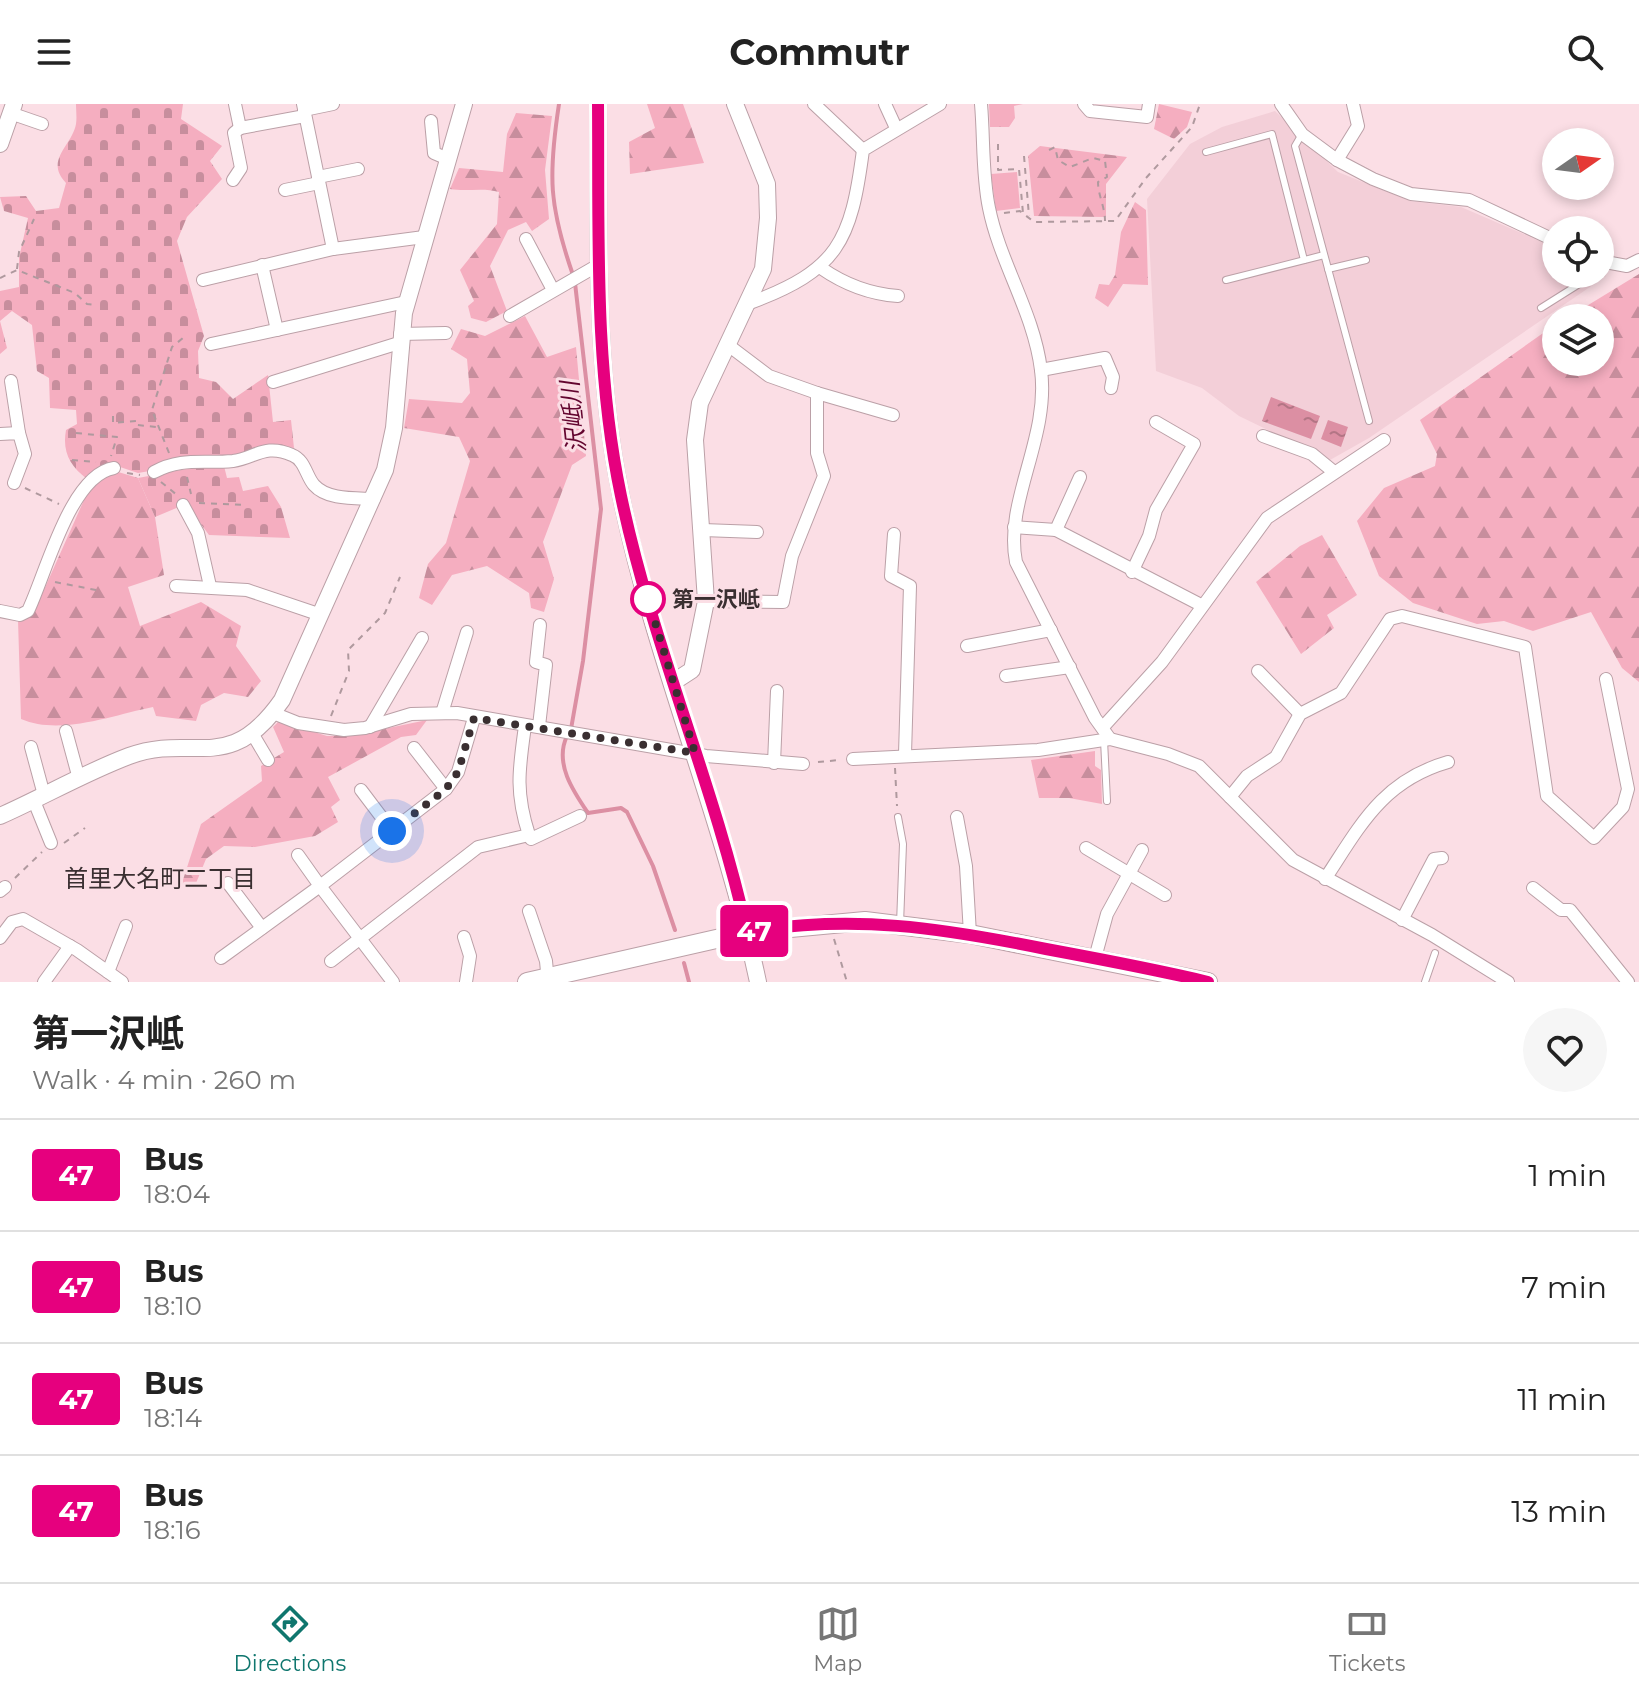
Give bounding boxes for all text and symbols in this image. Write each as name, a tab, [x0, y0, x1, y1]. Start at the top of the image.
icon: menu	[32, 30, 76, 74]
text: Commutr	[729, 30, 910, 74]
icon: search	[1563, 30, 1607, 74]
north arrow	[1542, 128, 1614, 200]
map controls	[1542, 128, 1614, 376]
button: locate	[1542, 216, 1614, 288]
button: layers	[1542, 304, 1614, 376]
water label: 沢岻川	[555, 377, 591, 454]
marker: 第一沢岻	[631, 582, 665, 616]
place label: 第一沢岻	[672, 586, 760, 613]
your location	[372, 811, 412, 851]
district label: 首里大名町二丁目	[64, 864, 256, 893]
line badge: 47	[718, 905, 790, 957]
text: 47	[736, 914, 772, 948]
button: heart	[1523, 1008, 1607, 1092]
text: 第一沢岻	[32, 1010, 184, 1057]
text: Walk · 4 min · 260 m	[32, 1064, 296, 1096]
text: Bus	[144, 1141, 204, 1178]
text: 1 min	[1528, 1157, 1607, 1194]
text: 47	[58, 1158, 94, 1192]
text: 18:04	[144, 1178, 210, 1210]
text: Bus	[144, 1253, 204, 1290]
text: 7 min	[1521, 1269, 1607, 1306]
text: 47	[58, 1270, 94, 1304]
text: 18:10	[144, 1290, 202, 1322]
text: Bus	[144, 1365, 204, 1402]
text: 11 min	[1517, 1381, 1607, 1418]
text: 47	[58, 1382, 94, 1416]
text: 18:14	[144, 1402, 202, 1434]
text: Bus	[144, 1477, 204, 1514]
text: 13 min	[1511, 1493, 1607, 1530]
text: 47	[58, 1494, 94, 1528]
text: 18:16	[144, 1514, 201, 1546]
tab: Directions	[233, 1602, 346, 1677]
tab: Map	[813, 1602, 862, 1677]
tab: Tickets	[1329, 1602, 1405, 1677]

